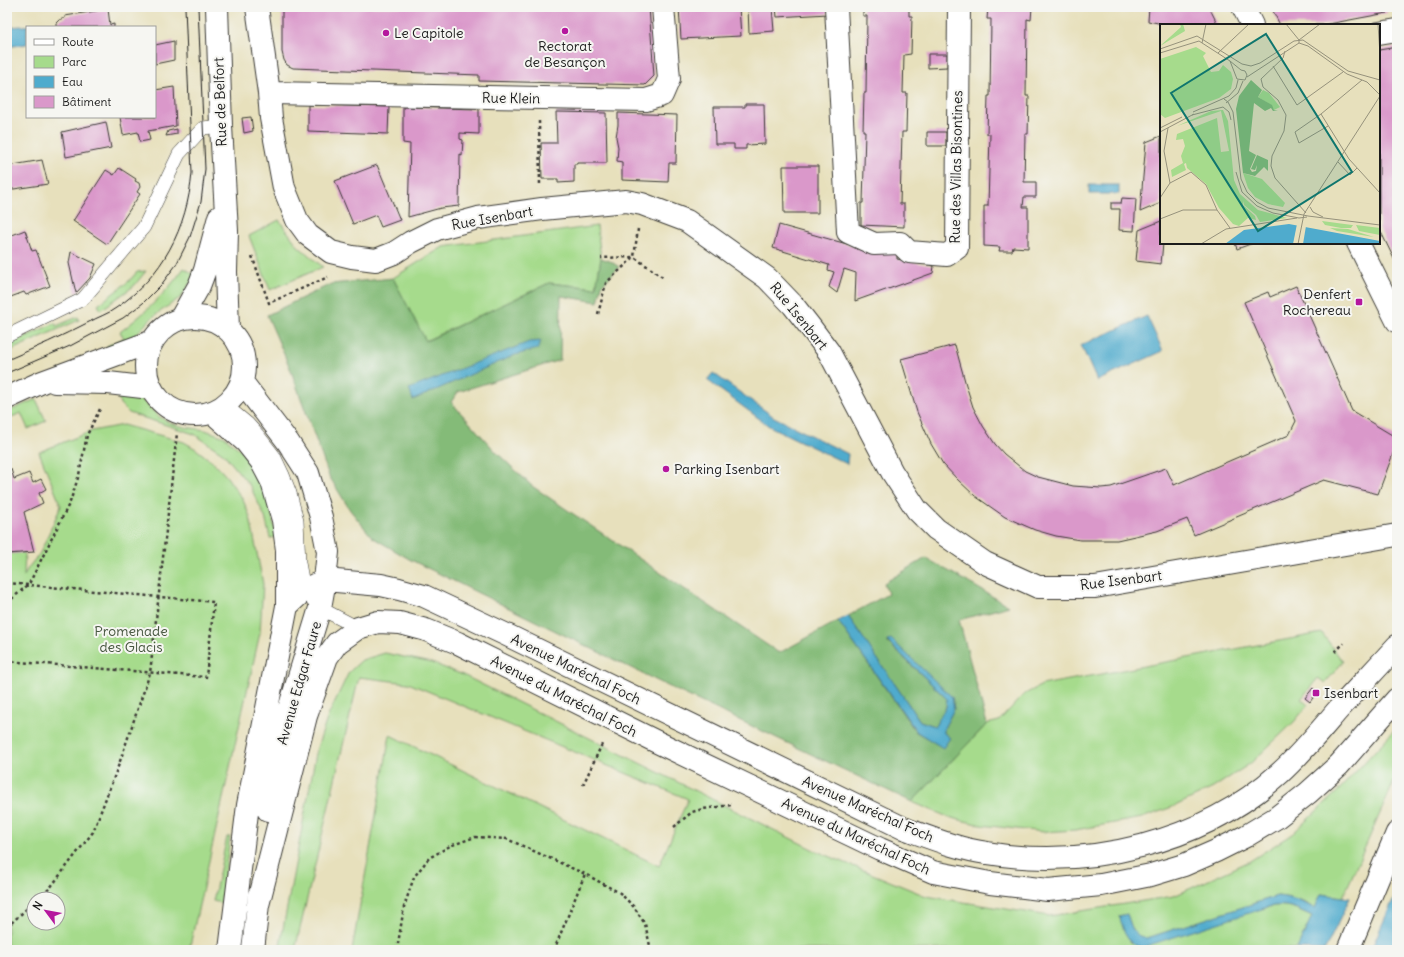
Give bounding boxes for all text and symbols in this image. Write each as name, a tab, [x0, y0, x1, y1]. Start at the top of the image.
place label: Le Capitole	[394, 24, 464, 42]
inset map	[1160, 24, 1380, 244]
legend	[26, 26, 156, 118]
marker: Rectorat de Besançon	[560, 26, 570, 36]
marker: Le Capitole	[381, 28, 391, 38]
text: Route	[62, 34, 94, 49]
place label: Rectorat de Besançon	[524, 37, 606, 71]
text: Parc	[62, 54, 87, 69]
street label: Rue de Belfort	[209, 57, 231, 147]
text: Eau	[62, 74, 83, 89]
street label: Rue Klein	[482, 88, 540, 108]
street label: Rue des Villas Bisontines	[946, 90, 966, 244]
text: Bâtiment	[62, 94, 111, 109]
street label: Rue Isenbart	[450, 202, 534, 234]
street label: Rue Isenbart	[766, 278, 832, 354]
place label: Denfert Rochereau	[1283, 285, 1351, 319]
marker: Denfert Rochereau	[1354, 297, 1364, 307]
place label: Parking Isenbart	[674, 460, 780, 478]
marker: Parking Isenbart	[661, 464, 671, 474]
street label: Rue Isenbart	[1079, 566, 1163, 594]
street label: Avenue Edgar Faure	[273, 619, 325, 747]
park label: Promenade des Glacis	[94, 622, 168, 656]
street label: Avenue Maréchal Foch	[508, 630, 644, 708]
street label: Avenue du Maréchal Foch	[488, 651, 640, 741]
place label: Isenbart	[1324, 684, 1379, 702]
marker: Isenbart	[1311, 688, 1321, 698]
street label: Avenue Maréchal Foch	[799, 772, 937, 846]
street label: Avenue du Maréchal Foch	[779, 794, 933, 878]
north arrow	[26, 891, 66, 931]
text: N	[30, 899, 45, 913]

